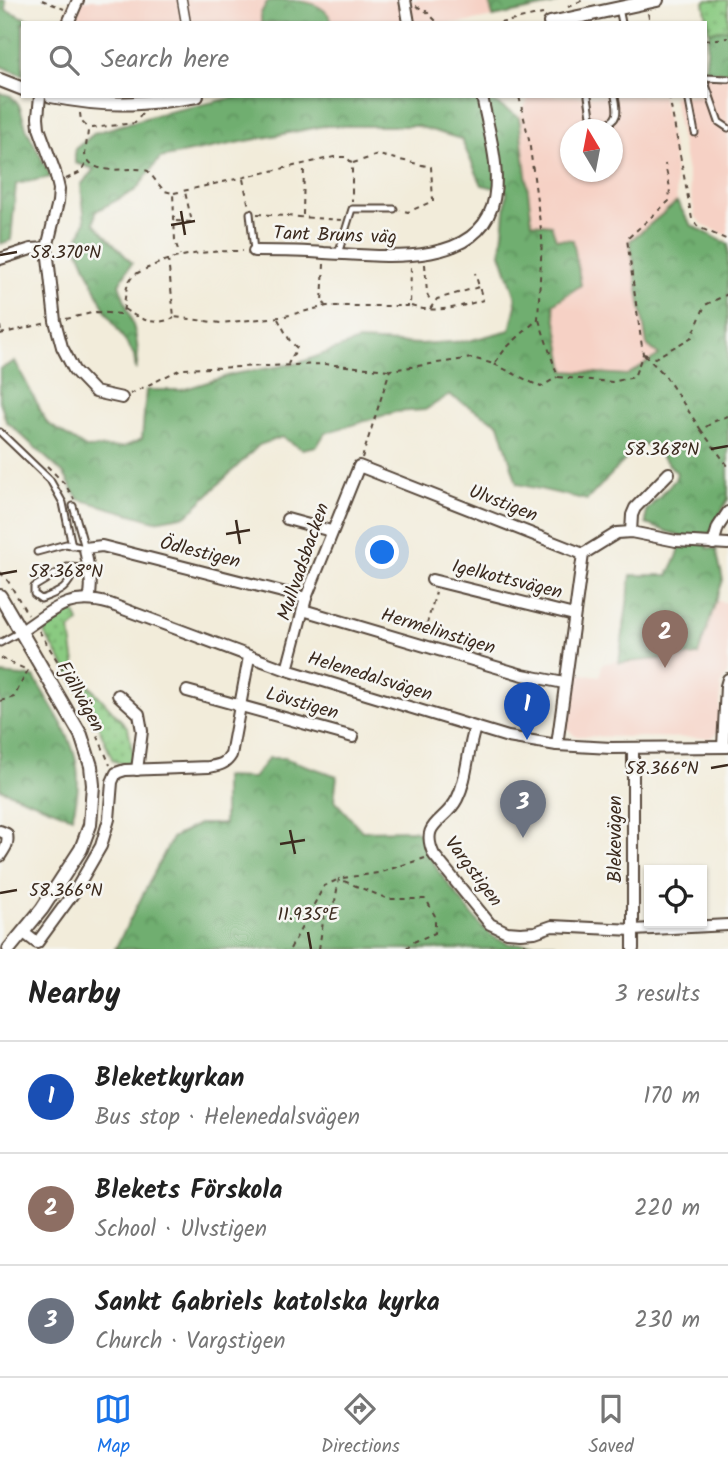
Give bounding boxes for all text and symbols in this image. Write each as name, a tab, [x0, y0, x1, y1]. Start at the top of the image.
search box	[21, 21, 707, 98]
text: Search here	[101, 39, 229, 81]
icon: search	[45, 41, 83, 79]
north arrow	[560, 119, 623, 182]
street label: Tant Bruns väg	[273, 219, 397, 253]
text: 58.370°N	[31, 239, 101, 268]
text: 58.368°N	[625, 436, 699, 465]
street label: Ulvstigen	[464, 477, 542, 531]
street label: Mullvadsbacken	[270, 499, 338, 625]
street label: Ödlestigen	[157, 529, 243, 577]
your location	[365, 535, 399, 569]
street label: Igelkottsvägen	[448, 552, 566, 608]
text: 58.368°N	[29, 558, 103, 587]
street label: Hermelinstigen	[377, 600, 499, 664]
pin: 2	[642, 610, 688, 668]
street label: Helenedalsvägen	[304, 644, 436, 710]
street label: Fjällvägen	[48, 656, 112, 738]
street label: Lövstigen	[262, 679, 342, 729]
pin: 1	[504, 682, 550, 740]
text: 58.366°N	[625, 755, 699, 784]
pin: 3	[500, 780, 546, 838]
street label: Blekevägen	[601, 795, 631, 883]
street label: Vargstigen	[436, 830, 510, 914]
map controls	[644, 865, 707, 928]
button: locate	[644, 865, 707, 928]
text: 58.366°N	[29, 877, 103, 906]
text: 11.935°E	[278, 901, 339, 930]
text: Nearby	[28, 971, 120, 1019]
text: 3 results	[614, 977, 700, 1013]
text: Bleketkyrkan	[95, 1058, 244, 1100]
text: 1	[48, 1079, 54, 1115]
text: 170 m	[643, 1079, 700, 1115]
text: Bus stop · Helenedalsvägen	[95, 1100, 360, 1136]
text: Blekets Förskola	[95, 1170, 282, 1212]
text: 2	[44, 1191, 58, 1227]
text: 220 m	[634, 1191, 700, 1227]
text: School · Ulvstigen	[95, 1212, 267, 1248]
text: Sankt Gabriels katolska kyrka	[95, 1282, 440, 1324]
text: 3	[45, 1303, 57, 1339]
text: 230 m	[634, 1303, 700, 1339]
text: Church · Vargstigen	[95, 1324, 286, 1360]
tab: Map	[94, 1390, 132, 1462]
tab: Directions	[321, 1390, 400, 1462]
tab: Saved	[589, 1390, 634, 1462]

